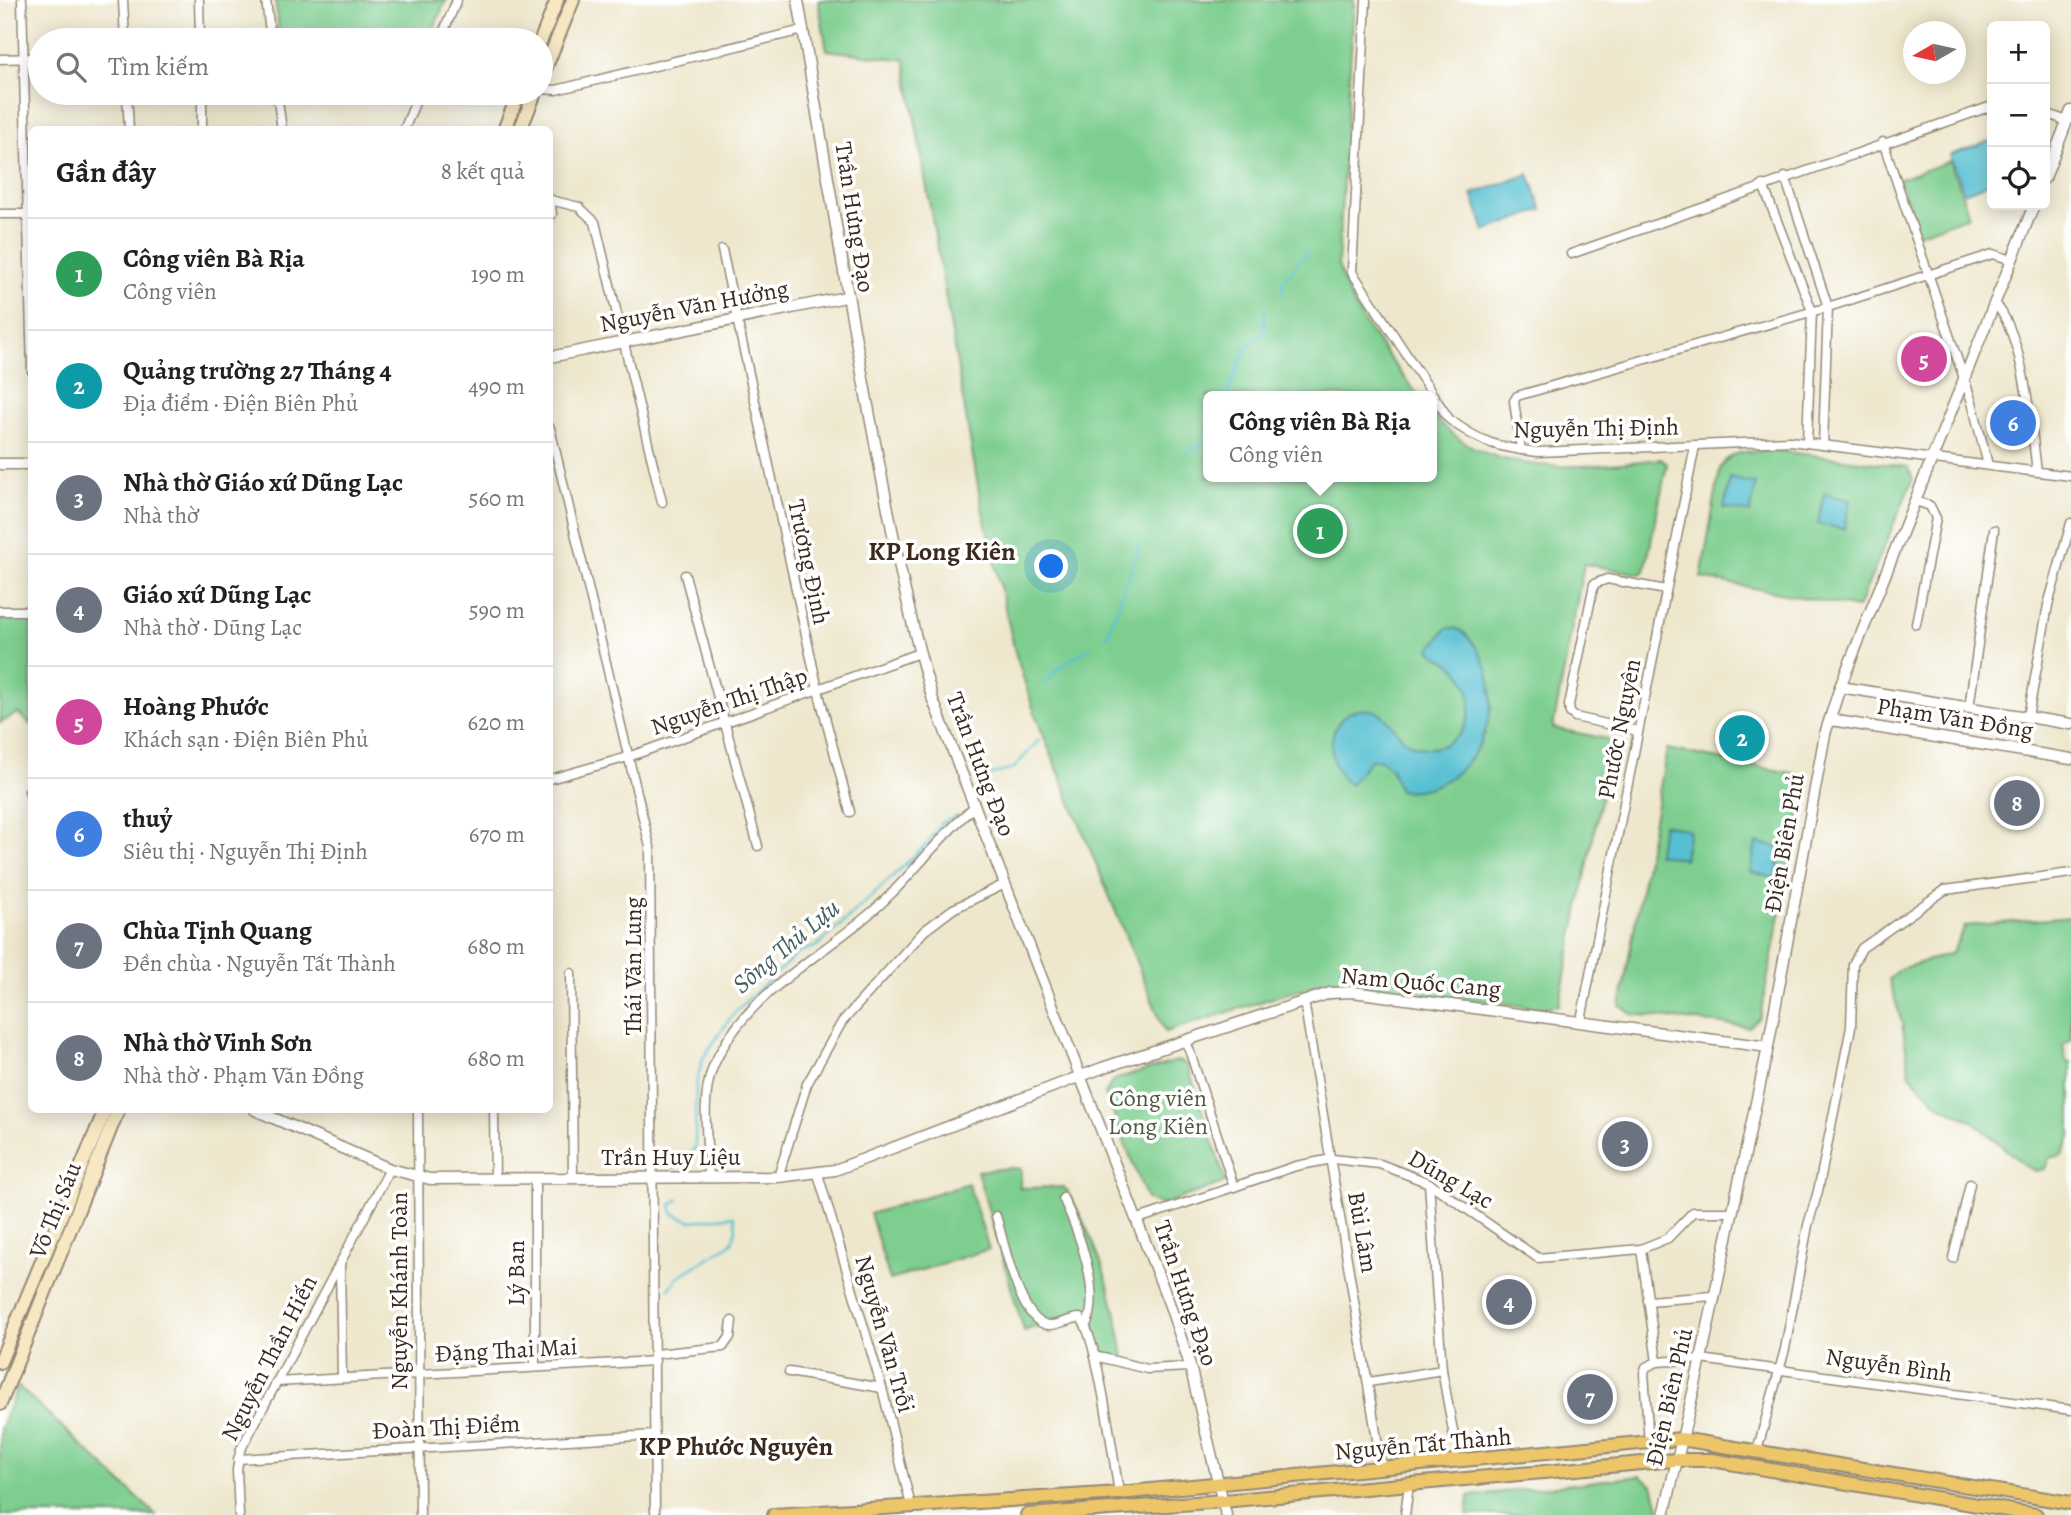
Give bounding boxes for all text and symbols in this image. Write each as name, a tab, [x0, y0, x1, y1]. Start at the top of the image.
north arrow	[1903, 21, 1966, 84]
map controls	[1987, 21, 2050, 210]
button: +	[1987, 21, 2050, 84]
search box	[28, 28, 553, 105]
icon: search	[52, 48, 90, 86]
text: Tìm kiếm	[108, 49, 209, 84]
button: −	[1987, 84, 2050, 147]
street label: Trần Hưng Đạo	[827, 139, 883, 295]
button: locate	[1987, 147, 2050, 210]
text: Gần đây	[56, 152, 156, 192]
text: 8 kết quả	[441, 156, 525, 187]
text: Công viên Bà Rịa	[123, 241, 305, 276]
text: 1	[75, 259, 83, 290]
text: 190 m	[471, 259, 525, 290]
street label: Nguyễn Văn Hưởng	[597, 272, 791, 340]
text: Công viên	[123, 276, 217, 307]
pin: 5	[1901, 333, 1947, 385]
text: Quảng trường 27 Tháng 4	[123, 353, 392, 388]
text: 2	[73, 371, 85, 402]
text: 490 m	[468, 371, 525, 402]
text: Địa điểm · Điện Biên Phủ	[123, 388, 358, 419]
popup	[1203, 391, 1437, 482]
pin: 6	[1990, 397, 2036, 449]
text: Công viên Bà Rịa	[1229, 404, 1411, 439]
street label: Nguyễn Thị Định	[1513, 411, 1679, 445]
text: Công viên	[1229, 439, 1323, 470]
text: Nhà thờ Giáo xứ Dũng Lạc	[123, 465, 403, 500]
text: 3	[74, 483, 84, 514]
text: 560 m	[469, 483, 525, 514]
street label: Trương Định	[780, 497, 838, 628]
text: Nhà thờ	[123, 500, 199, 531]
pin: 1	[1297, 505, 1343, 557]
district label: KP Long Kiên	[868, 534, 1016, 569]
your location	[1034, 549, 1068, 583]
text: Giáo xứ Dũng Lạc	[123, 577, 312, 612]
text: 4	[74, 595, 84, 626]
text: 590 m	[469, 595, 525, 626]
text: Nhà thờ · Dũng Lạc	[123, 612, 302, 643]
street label: Phước Nguyên	[1590, 656, 1648, 802]
street label: Nguyễn Thị Thập	[646, 659, 812, 743]
street label: Trần Hưng Đạo	[939, 687, 1023, 841]
text: Hoàng Phước	[123, 689, 269, 724]
street label: Phạm Văn Đồng	[1874, 690, 2036, 746]
text: 5	[74, 707, 84, 738]
text: 620 m	[467, 707, 525, 738]
pin: 2	[1719, 712, 1765, 764]
text: Khách sạn · Điện Biên Phủ	[123, 724, 368, 755]
street label: Điện Biên Phủ	[1756, 771, 1812, 915]
pin: 8	[1994, 777, 2040, 829]
text: thuỷ	[123, 801, 172, 836]
text: 6	[74, 819, 84, 850]
text: 670 m	[469, 819, 525, 850]
text: Siêu thị · Nguyễn Thị Định	[123, 836, 368, 867]
water label: Sông Thủ Lựu	[725, 890, 847, 1001]
street label: Thái Văn Lung	[617, 897, 649, 1035]
text: Chùa Tịnh Quang	[123, 913, 312, 948]
text: 7	[74, 931, 84, 962]
text: 680 m	[467, 931, 525, 962]
text: Đền chùa · Nguyễn Tất Thành	[123, 948, 396, 979]
street label: Nam Quốc Cang	[1340, 959, 1502, 1005]
text: Nhà thờ Vinh Sơn	[123, 1025, 312, 1060]
text: 8	[73, 1043, 85, 1074]
text: 680 m	[467, 1043, 525, 1074]
text: Nhà thờ · Phạm Văn Đồng	[123, 1060, 364, 1091]
park label: Công viên Long Kiên	[1108, 1082, 1208, 1142]
pin: 3	[1602, 1118, 1648, 1170]
street label: Trần Huy Liệu	[601, 1141, 741, 1173]
street label: Dũng Lạc	[1403, 1142, 1499, 1216]
street label: Võ Thị Sáu	[21, 1157, 89, 1264]
street label: Bùi Lâm	[1340, 1189, 1386, 1275]
street label: Nguyễn Khánh Toàn	[383, 1192, 415, 1390]
street label: Trần Hưng Đạo	[1146, 1216, 1226, 1370]
street label: Lý Ban	[500, 1240, 532, 1306]
street label: Nguyễn Văn Trỗi	[847, 1251, 923, 1417]
street label: Nguyễn Thần Hiến	[213, 1270, 325, 1446]
pin: 4	[1486, 1276, 1532, 1328]
street label: Điện Biên Phủ	[1638, 1325, 1700, 1469]
street label: Đặng Thai Mai	[434, 1330, 578, 1370]
street label: Nguyễn Bình	[1824, 1340, 1955, 1390]
pin: 7	[1567, 1371, 1613, 1423]
street label: Đoàn Thị Điểm	[371, 1407, 521, 1447]
street label: Nguyễn Tất Thành	[1333, 1420, 1513, 1468]
district label: KP Phước Nguyên	[639, 1429, 834, 1464]

